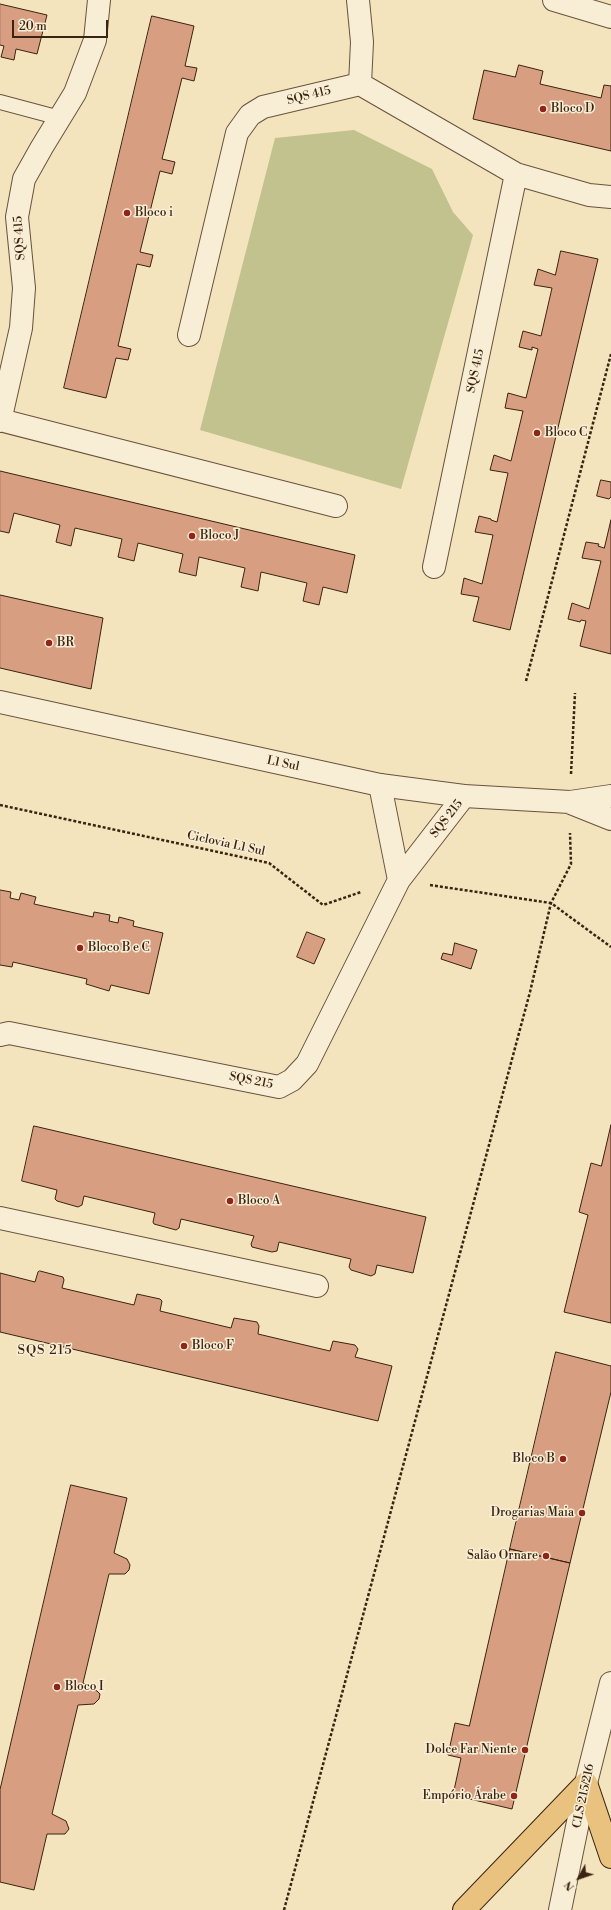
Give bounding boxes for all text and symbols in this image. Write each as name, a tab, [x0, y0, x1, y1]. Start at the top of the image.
scale bar	[14, 12, 110, 38]
text: 20 m	[19, 19, 47, 34]
street label: SQS 415	[286, 84, 332, 108]
place label: Bloco D	[551, 102, 594, 116]
marker: Bloco D	[538, 104, 548, 114]
place label: Bloco i	[135, 206, 173, 220]
marker: Bloco i	[122, 208, 132, 218]
street label: SQS 415	[11, 215, 29, 261]
street label: SQS 415	[464, 348, 488, 394]
place label: Bloco C	[545, 426, 587, 440]
marker: Bloco C	[532, 428, 542, 438]
place label: Bloco J	[200, 529, 240, 543]
marker: Bloco J	[187, 531, 197, 541]
place label: BR	[57, 636, 74, 650]
marker: BR	[44, 638, 54, 648]
street label: L1 Sul	[265, 754, 301, 774]
street label: SQS 215	[428, 797, 466, 841]
street label: Ciclovia L1 Sul	[186, 829, 266, 859]
place label: Bloco B e C	[88, 941, 150, 955]
marker: Bloco B e C	[75, 943, 85, 953]
street label: SQS 215	[228, 1070, 274, 1092]
place label: Bloco A	[238, 1194, 280, 1208]
marker: Bloco A	[225, 1196, 235, 1206]
place label: Bloco F	[192, 1339, 234, 1353]
marker: Bloco F	[179, 1341, 189, 1351]
district label: SQS 215	[17, 1343, 73, 1359]
place label: Bloco B	[513, 1452, 555, 1466]
marker: Bloco B	[558, 1454, 568, 1464]
place label: Drogarias Maia	[491, 1506, 574, 1520]
marker: Drogarias Maia	[577, 1508, 587, 1518]
place label: Salão Ornare	[467, 1549, 538, 1563]
marker: Salão Ornare	[541, 1551, 551, 1561]
place label: Bloco I	[65, 1680, 104, 1694]
marker: Bloco I	[52, 1682, 62, 1692]
place label: Dolce Far Niente	[426, 1743, 517, 1757]
marker: Dolce Far Niente	[520, 1745, 530, 1755]
street label: CLS 215/216	[570, 1762, 598, 1830]
place label: Empório Árabe	[423, 1789, 506, 1803]
marker: Empório Árabe	[509, 1791, 519, 1801]
north arrow	[559, 1858, 599, 1898]
text: N	[562, 1878, 578, 1894]

